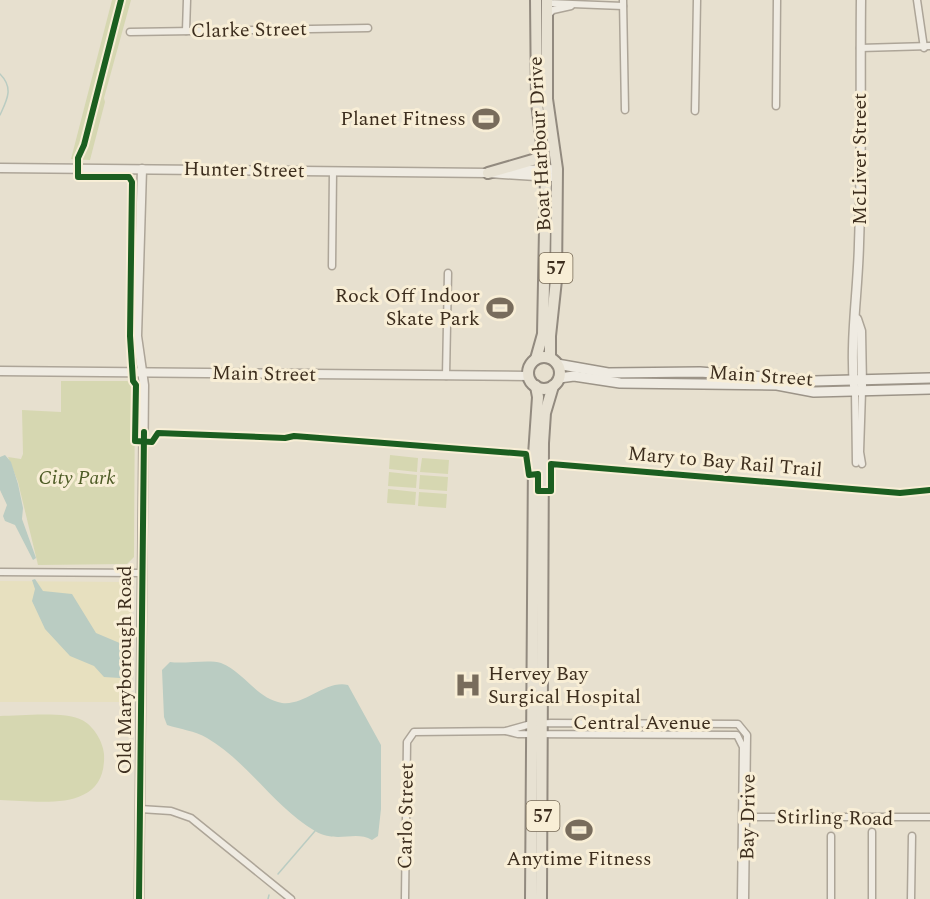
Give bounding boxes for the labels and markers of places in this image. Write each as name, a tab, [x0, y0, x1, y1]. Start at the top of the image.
place label: Planet Fitness	[340, 104, 466, 134]
sports icon: Planet Fitness	[471, 104, 501, 134]
place label: Rock Off Indoor Skate Park	[335, 281, 480, 334]
sports icon: Rock Off Indoor Skate Park	[485, 293, 515, 323]
place label: Hervey Bay Surgical Hospital	[488, 659, 641, 712]
hospital icon: Hervey Bay Surgical Hospital	[453, 670, 483, 700]
sports icon: Anytime Fitness	[564, 815, 594, 845]
place label: Anytime Fitness	[506, 844, 652, 874]

